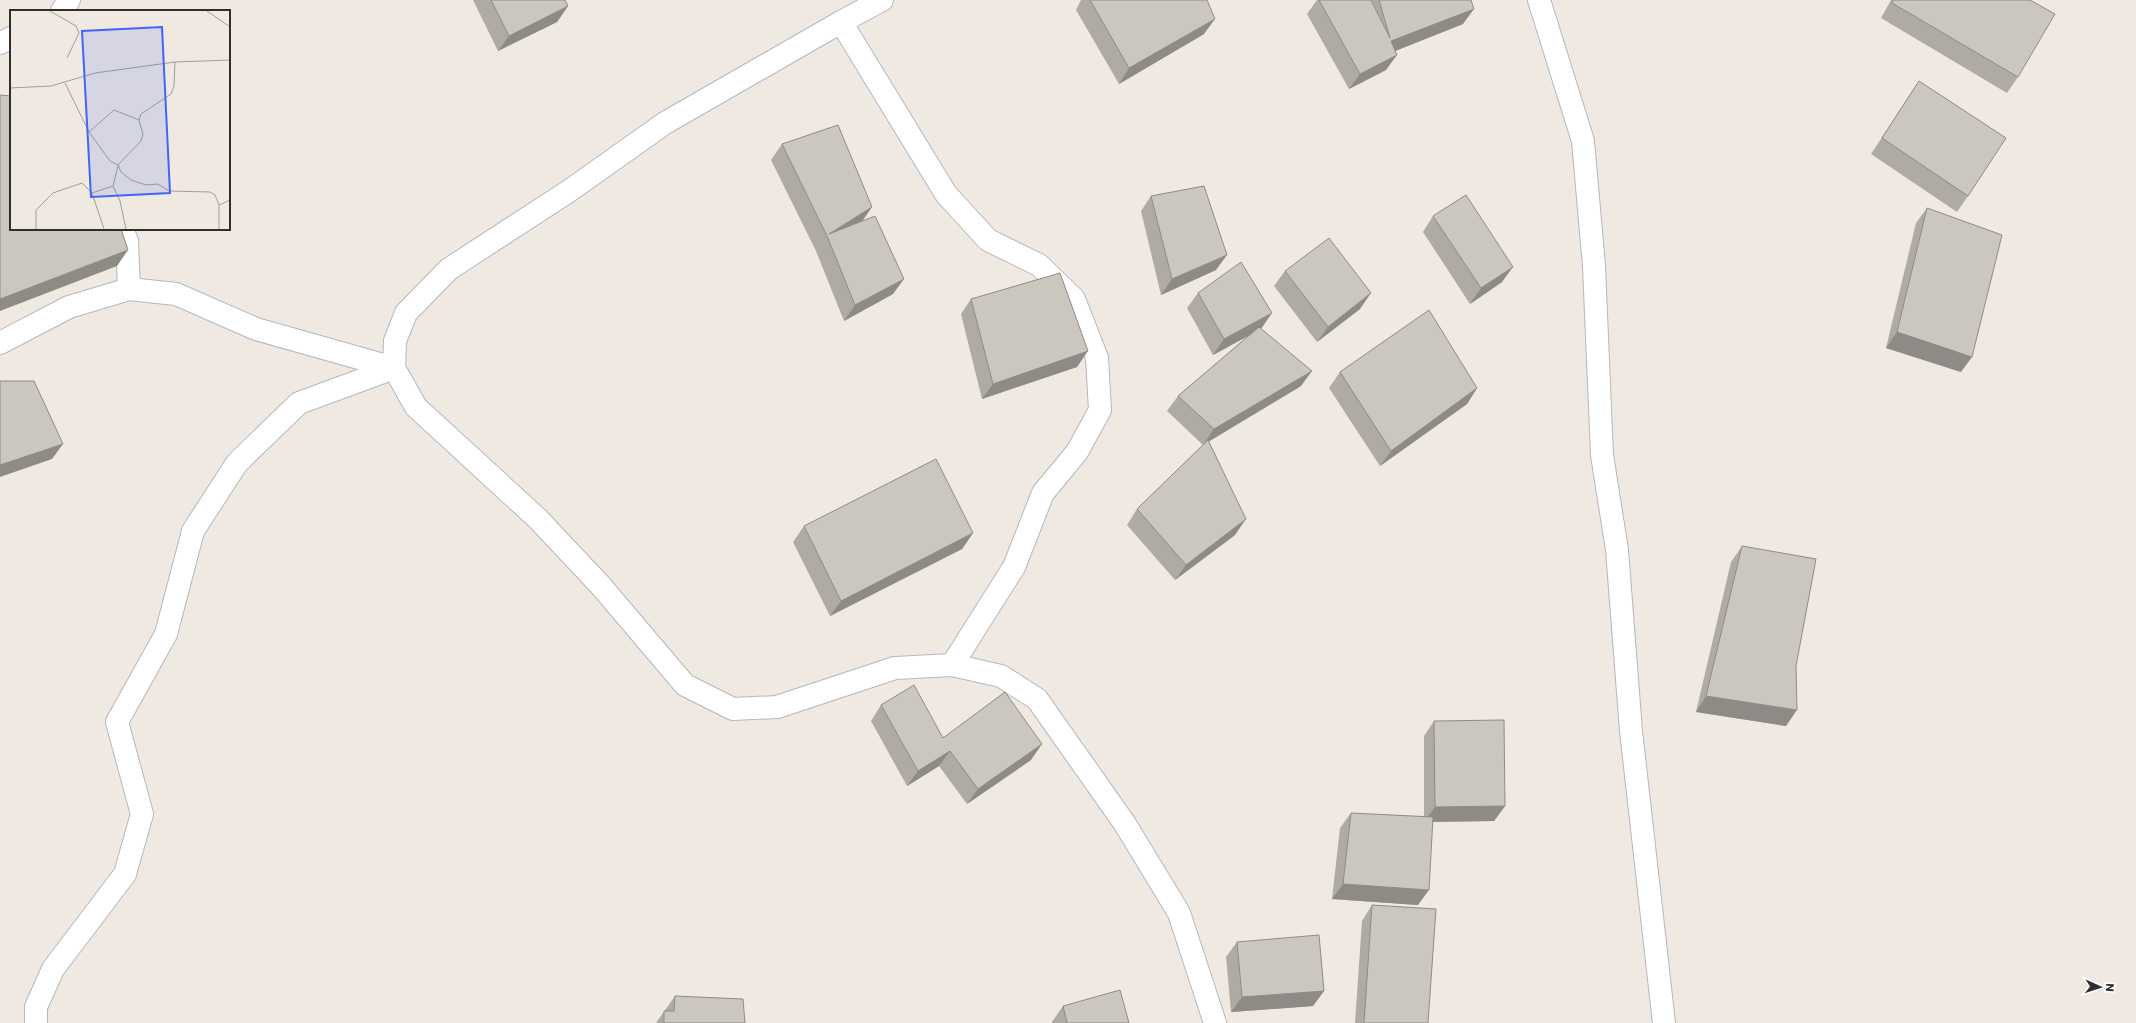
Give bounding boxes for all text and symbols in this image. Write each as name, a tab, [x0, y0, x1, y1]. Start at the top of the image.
inset map	[10, 10, 230, 230]
north arrow	[2080, 967, 2120, 1007]
text: N	[2102, 983, 2118, 992]

